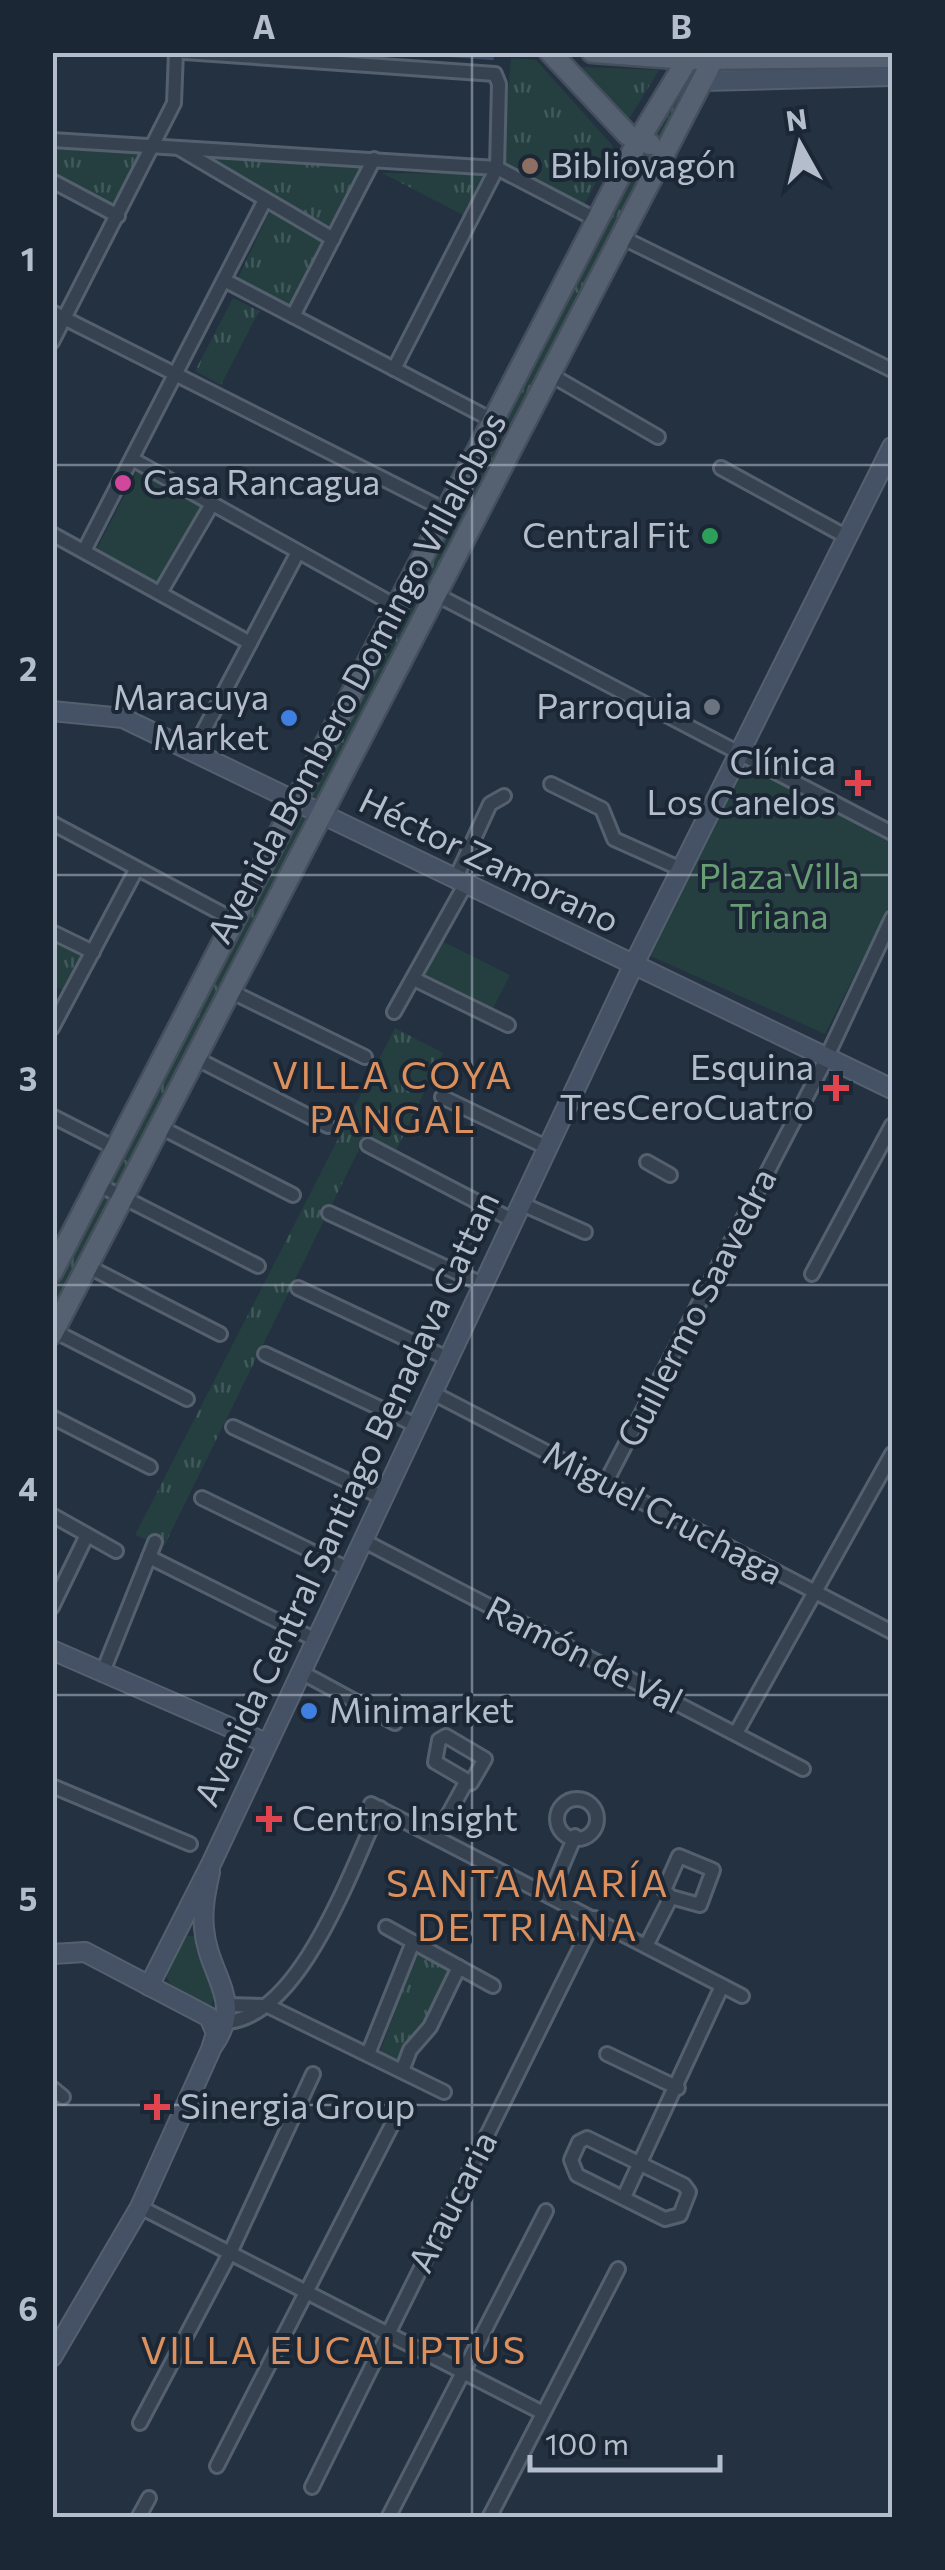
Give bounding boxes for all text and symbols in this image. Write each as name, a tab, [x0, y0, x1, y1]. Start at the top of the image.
text: A	[253, 6, 276, 46]
text: B	[670, 6, 692, 46]
north arrow	[750, 95, 850, 195]
text: N	[784, 101, 809, 138]
place label: Bibliovagón	[550, 142, 736, 185]
marker: Bibliovagón	[519, 155, 541, 177]
text: 1	[21, 238, 35, 278]
street label: Avenida Bombero Domingo Villalobos	[196, 404, 514, 950]
place label: Casa Rancagua	[143, 459, 380, 502]
marker: Casa Rancagua	[112, 472, 134, 494]
place label: Central Fit	[522, 512, 690, 555]
marker: Central Fit	[699, 525, 721, 547]
text: 2	[19, 648, 37, 688]
place label: Maracuya Market	[113, 674, 269, 757]
place label: Parroquia	[536, 683, 692, 726]
marker: Parroquia	[701, 696, 723, 718]
marker: Maracuya Market	[278, 707, 300, 729]
place label: Clínica Los Canelos	[647, 739, 836, 822]
marker: Clínica Los Canelos	[845, 770, 871, 796]
street label: Héctor Zamorano	[353, 777, 627, 940]
park label: Plaza Villa Triana	[699, 853, 859, 936]
place label: Esquina TresCeroCuatro	[560, 1044, 814, 1127]
district label: VILLA COYA PANGAL	[272, 1050, 514, 1141]
text: 3	[19, 1058, 37, 1098]
marker: Esquina TresCeroCuatro	[823, 1075, 849, 1101]
street label: Guillermo Saavedra	[606, 1160, 784, 1454]
street label: Avenida Central Santiago Benadava Cattan	[183, 1184, 507, 1812]
street label: Miguel Cruchaga	[537, 1430, 791, 1592]
text: 4	[18, 1468, 38, 1508]
street label: Ramón de Val	[480, 1585, 691, 1721]
place label: Minimarket	[329, 1687, 514, 1730]
marker: Minimarket	[298, 1700, 320, 1722]
place label: Centro Insight	[292, 1795, 518, 1838]
marker: Centro Insight	[256, 1806, 282, 1832]
district label: SANTA MARÍA DE TRIANA	[386, 1858, 670, 1949]
text: 5	[19, 1878, 37, 1918]
place label: Sinergia Group	[180, 2083, 415, 2126]
marker: Sinergia Group	[144, 2094, 170, 2120]
street label: Araucaria	[397, 2123, 505, 2279]
text: 6	[18, 2288, 38, 2328]
district label: VILLA EUCALIPTUS	[141, 2325, 527, 2372]
scale bar	[530, 2410, 720, 2472]
text: 100 m	[545, 2424, 629, 2461]

